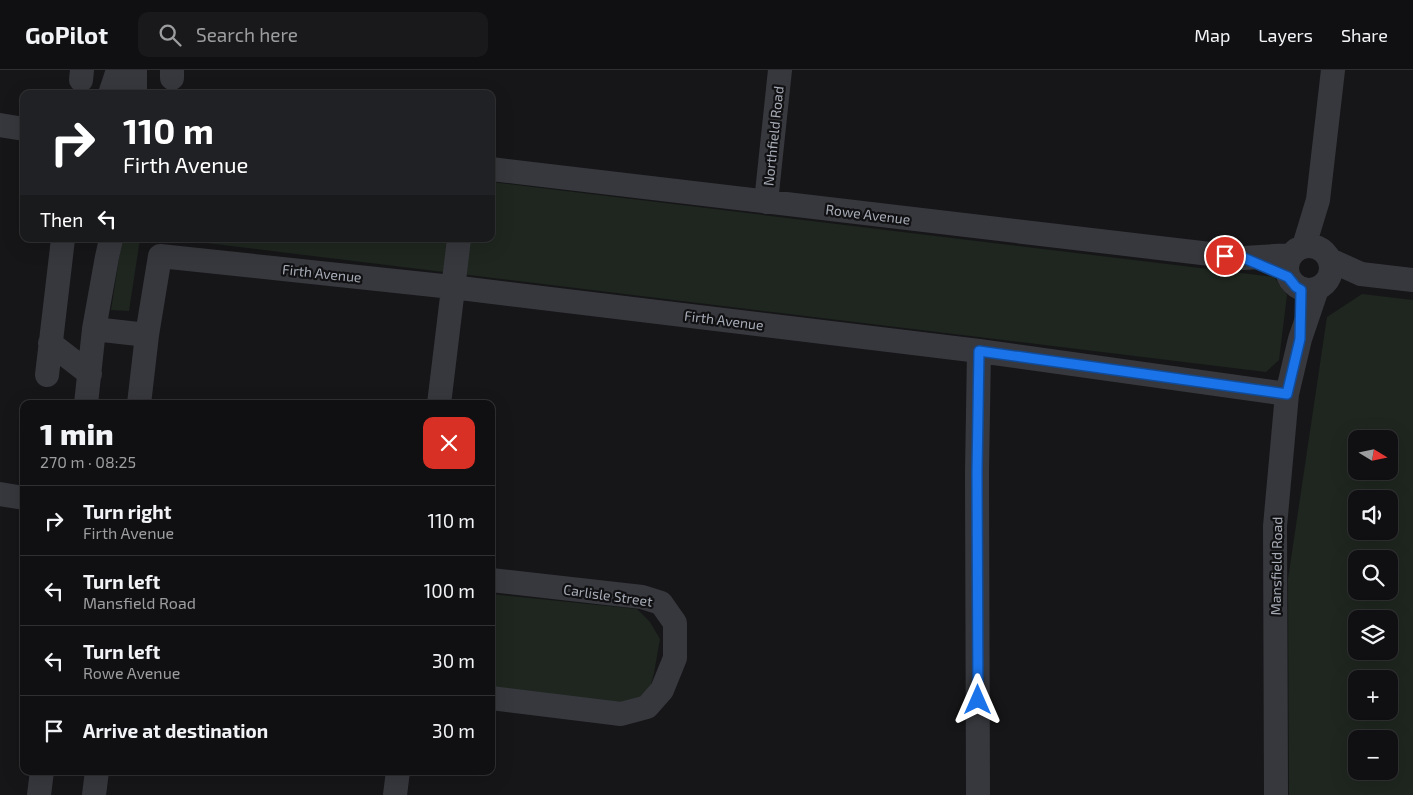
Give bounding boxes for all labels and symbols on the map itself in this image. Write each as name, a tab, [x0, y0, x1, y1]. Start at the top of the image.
street label: Northfield Road	[759, 85, 787, 187]
street label: Rowe Avenue	[825, 200, 911, 228]
pin	[1204, 235, 1246, 277]
street label: Firth Avenue	[281, 260, 363, 286]
street label: Firth Avenue	[683, 307, 765, 333]
north arrow	[1348, 430, 1398, 480]
street label: Mansfield Road	[1267, 516, 1285, 616]
street label: Carlisle Street	[562, 580, 654, 610]
position arrow	[951, 673, 1003, 725]

